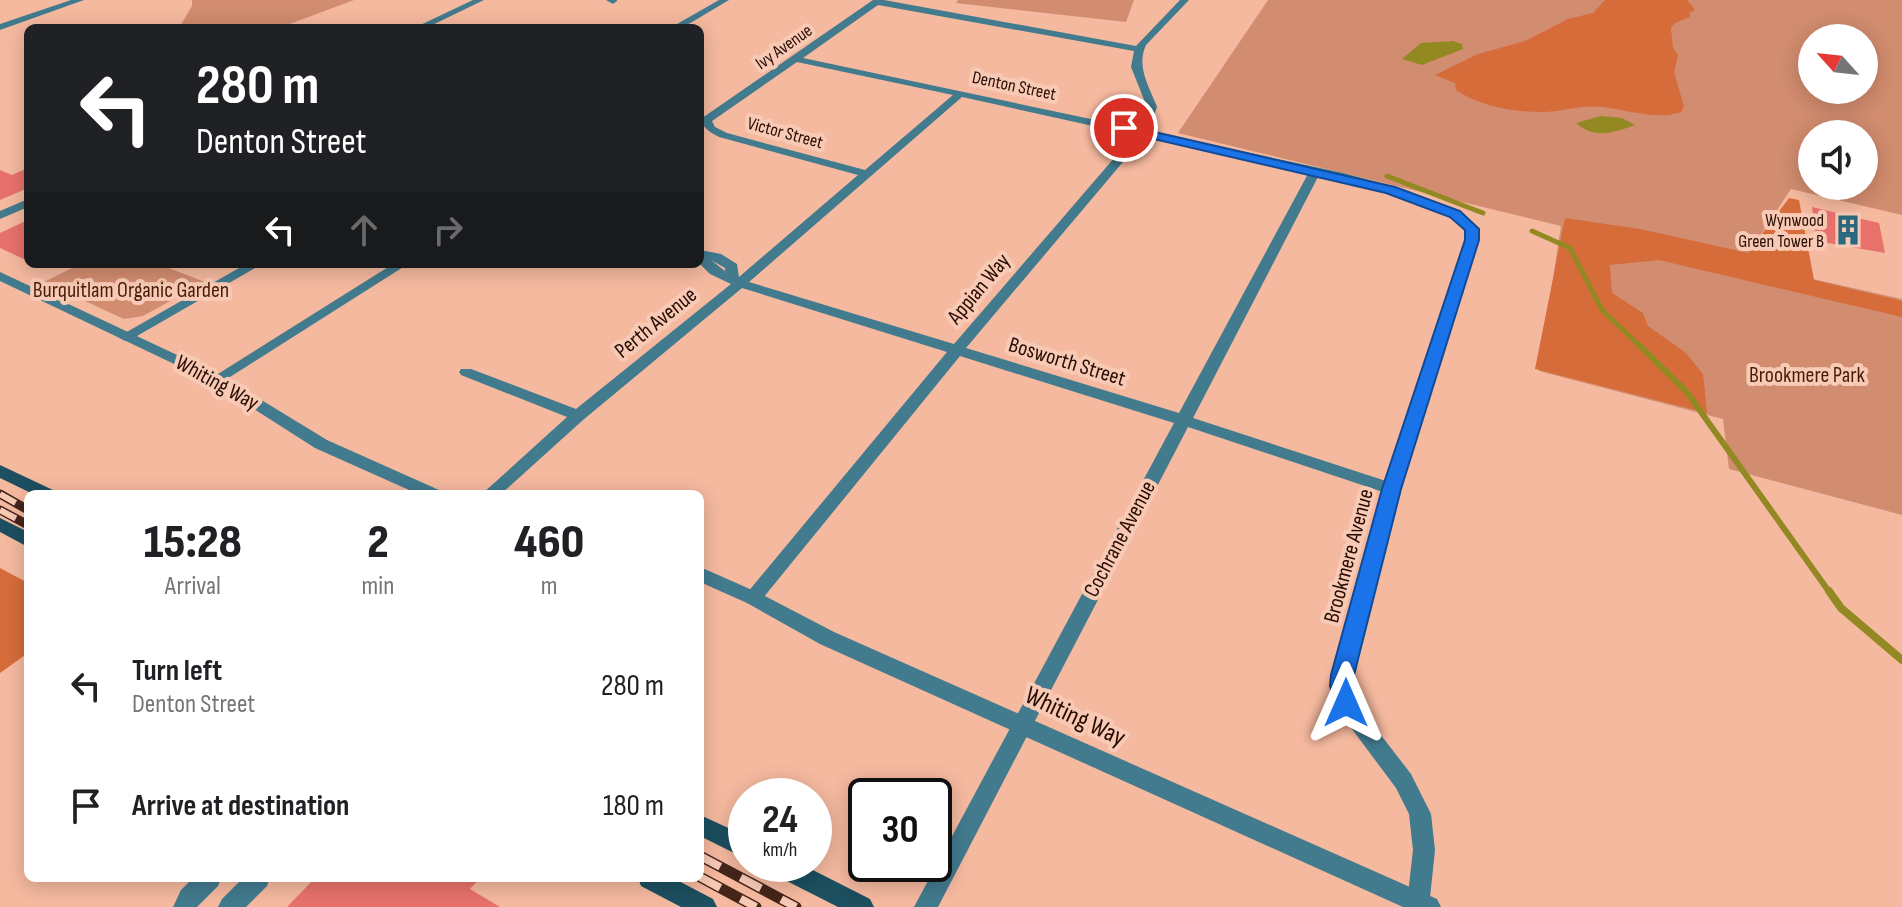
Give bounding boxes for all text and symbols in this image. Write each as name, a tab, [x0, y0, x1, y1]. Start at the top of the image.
street label: Ivy Avenue	[752, 20, 816, 74]
north arrow	[1798, 24, 1878, 104]
map controls	[1798, 24, 1878, 200]
text: 280 m	[196, 53, 319, 120]
icon: left	[64, 56, 168, 160]
street label: Denton Street	[970, 67, 1058, 105]
pin	[1090, 94, 1158, 162]
icon: arrive	[1102, 106, 1146, 150]
street label: Victor Street	[745, 113, 826, 153]
button: sound	[1798, 120, 1878, 200]
text: Denton Street	[196, 121, 367, 164]
icon: left	[258, 208, 302, 252]
icon: ahead	[342, 208, 386, 252]
icon: right	[426, 208, 470, 252]
place label: Wynwood Green Tower B	[1738, 210, 1824, 252]
building icon: Wynwood Green Tower B	[1831, 213, 1865, 247]
street label: Appian Way	[941, 248, 1017, 331]
park label: Burquitlam Organic Garden	[33, 277, 229, 304]
street label: Perth Avenue	[609, 282, 703, 364]
street label: Bosworth Street	[1005, 331, 1129, 393]
street label: Whiting Way	[171, 349, 264, 417]
park label: Brookmere Park	[1749, 362, 1866, 389]
street label: Cochrane Avenue	[1078, 476, 1162, 602]
street label: Brookmere Avenue	[1318, 486, 1380, 626]
text: 15:28	[144, 514, 242, 571]
text: 2	[367, 514, 389, 571]
text: 460	[514, 514, 584, 571]
text: Arrival	[165, 571, 221, 602]
text: min	[362, 571, 394, 602]
text: m	[541, 571, 557, 602]
text: Turn left	[132, 653, 222, 689]
position arrow	[1304, 661, 1388, 745]
icon: left	[64, 664, 108, 708]
text: 280 m	[601, 668, 664, 704]
street label: Whiting Way	[1020, 680, 1130, 754]
text: Denton Street	[132, 689, 255, 720]
speed limit sign: 30	[848, 778, 952, 882]
icon: arrive	[64, 784, 108, 828]
text: Arrive at destination	[132, 788, 349, 824]
text: 180 m	[603, 788, 664, 824]
text: 24	[762, 796, 798, 844]
text: km/h	[763, 838, 797, 862]

